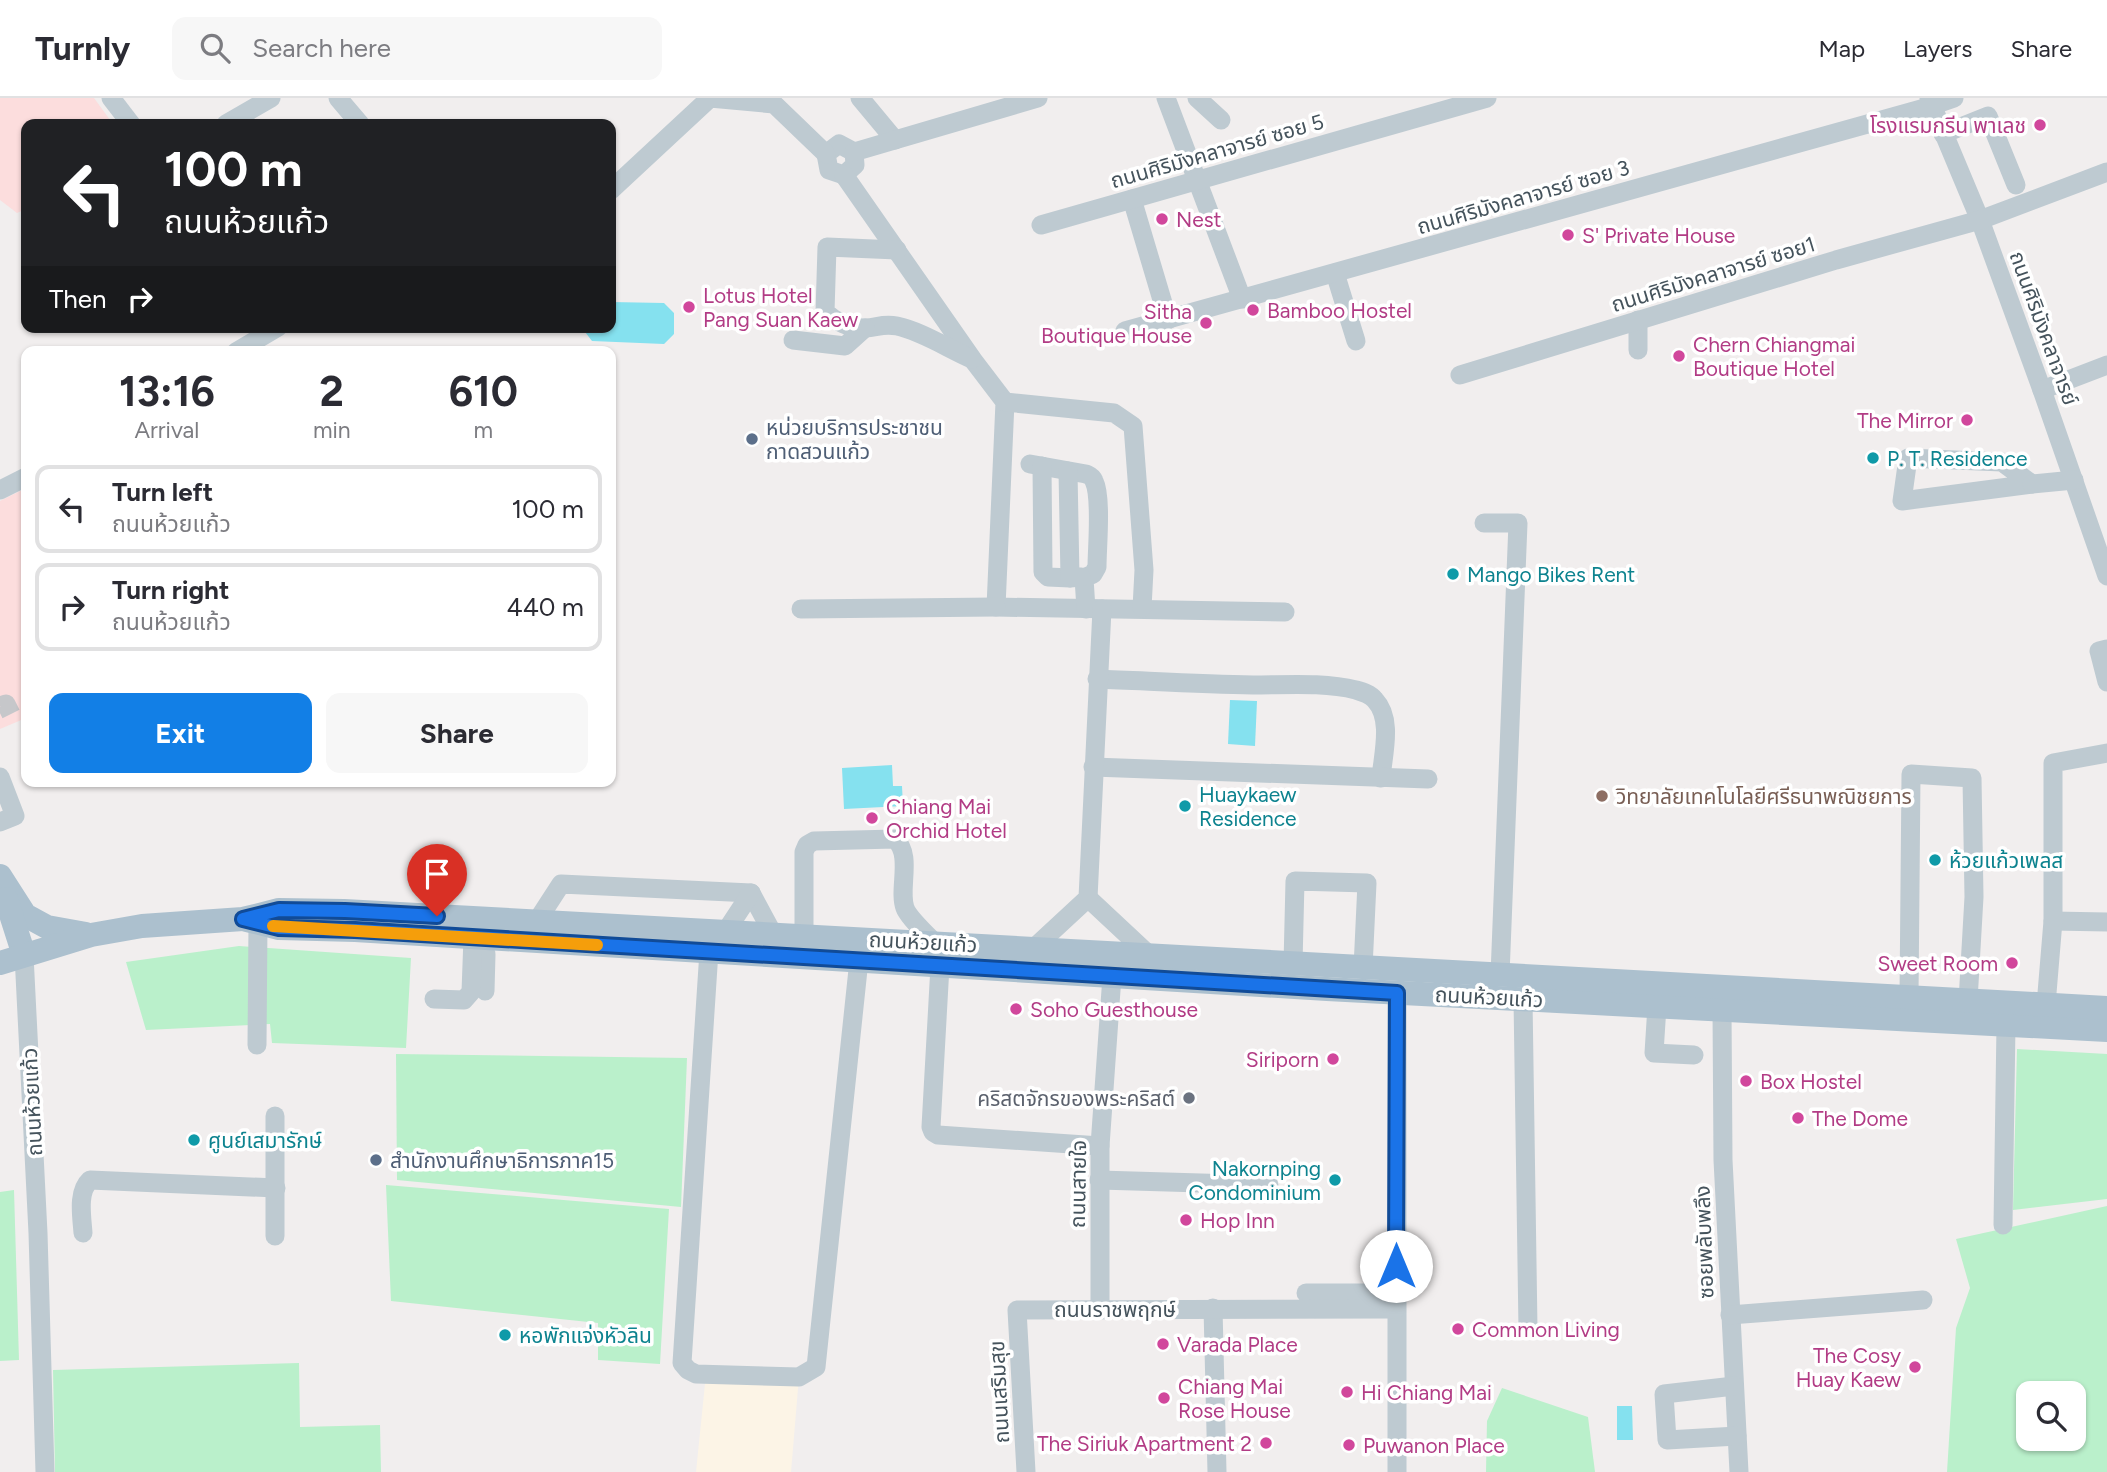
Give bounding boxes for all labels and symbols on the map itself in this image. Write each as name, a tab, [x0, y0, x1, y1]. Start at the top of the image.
street label: ถนนศิริมังคลาจารย์ ซอย 5	[1108, 109, 1326, 193]
place label: โรงแรมกรีน พาเลช	[1870, 113, 2026, 138]
marker: โรงแรมกรีน พาเลช	[2032, 117, 2048, 133]
street label: ถนนศิริมังคลาจารย์ ซอย 3	[1414, 155, 1632, 239]
place label: Nest	[1176, 207, 1222, 232]
marker: Nest	[1154, 211, 1170, 227]
place label: S' Private House	[1582, 223, 1735, 248]
marker: S' Private House	[1560, 227, 1576, 243]
street label: ถนนศิริมังคลาจารย์ ซอย1	[1608, 231, 1818, 317]
street label: ถนนศิริมังคลาจารย์	[2005, 248, 2083, 408]
place label: Lotus Hotel Pang Suan Kaew	[703, 283, 859, 332]
place label: Bamboo Hostel	[1267, 298, 1412, 323]
marker: Lotus Hotel Pang Suan Kaew	[681, 299, 697, 315]
place label: Sitha Boutique House	[1041, 299, 1192, 348]
marker: Bamboo Hostel	[1245, 302, 1261, 318]
marker: Sitha Boutique House	[1198, 315, 1214, 331]
place label: Chern Chiangmai Boutique Hotel	[1693, 332, 1855, 381]
marker: Chern Chiangmai Boutique Hotel	[1671, 348, 1687, 364]
place label: The Mirror	[1857, 408, 1953, 433]
marker: The Mirror	[1959, 412, 1975, 428]
place label: หน่วยบริการประชาชน กาดสวนแก้ว	[766, 415, 943, 464]
marker: หน่วยบริการประชาชน กาดสวนแก้ว	[744, 431, 760, 447]
place label: P. T. Residence	[1887, 446, 2027, 471]
marker: P. T. Residence	[1865, 450, 1881, 466]
place label: Mango Bikes Rent	[1467, 562, 1635, 587]
marker: Mango Bikes Rent	[1445, 566, 1461, 582]
place label: Huaykaew Residence	[1199, 782, 1297, 831]
place label: วิทยาลัยเทคโนโลยีศรีธนาพณิชยการ	[1616, 784, 1912, 809]
marker: วิทยาลัยเทคโนโลยีศรีธนาพณิชยการ	[1594, 788, 1610, 804]
place label: Chiang Mai Orchid Hotel	[886, 794, 1007, 843]
marker: Huaykaew Residence	[1177, 798, 1193, 814]
marker: Chiang Mai Orchid Hotel	[864, 810, 880, 826]
pin	[407, 844, 467, 916]
place label: ห้วยแก้วเพลส	[1949, 848, 2063, 873]
marker: ห้วยแก้วเพลส	[1927, 852, 1943, 868]
street label: ถนนห้วยแก้ว	[868, 927, 978, 957]
place label: Sweet Room	[1877, 951, 1998, 976]
marker: Sweet Room	[2004, 955, 2020, 971]
street label: ถนนห้วยแก้ว	[1434, 982, 1544, 1012]
place label: Soho Guesthouse	[1030, 997, 1198, 1022]
marker: Soho Guesthouse	[1008, 1001, 1024, 1017]
street label: ถนนห้วยแก้ว	[17, 1047, 47, 1157]
place label: Siriporn	[1246, 1047, 1319, 1072]
marker: Siriporn	[1325, 1051, 1341, 1067]
place label: Box Hostel	[1760, 1069, 1862, 1094]
marker: Box Hostel	[1738, 1073, 1754, 1089]
place label: คริสตจักรของพระคริสต์	[977, 1086, 1175, 1111]
marker: คริสตจักรของพระคริสต์	[1181, 1090, 1197, 1106]
place label: The Dome	[1812, 1106, 1908, 1131]
marker: The Dome	[1790, 1110, 1806, 1126]
place label: ศูนย์เสมารักษ์	[208, 1128, 322, 1154]
marker: ศูนย์เสมารักษ์	[186, 1132, 202, 1148]
street label: ถนนสายใจ	[1065, 1140, 1091, 1228]
place label: สำนักงานศึกษาธิการภาค15	[390, 1148, 614, 1173]
marker: สำนักงานศึกษาธิการภาค15	[368, 1152, 384, 1168]
place label: Nakornping Condominium	[1189, 1156, 1321, 1205]
marker: Nakornping Condominium	[1327, 1172, 1343, 1188]
street label: ซอยพลับพลึง	[1690, 1185, 1718, 1299]
place label: Hop Inn	[1200, 1208, 1275, 1233]
marker: Hop Inn	[1178, 1212, 1194, 1228]
position arrow	[1359, 1229, 1433, 1303]
street label: ถนนราชพฤกษ์	[1054, 1297, 1176, 1322]
place label: Common Living	[1472, 1317, 1620, 1342]
marker: Common Living	[1450, 1321, 1466, 1337]
place label: หอพักแจ่งหัวลิน	[519, 1323, 652, 1348]
marker: หอพักแจ่งหัวลิน	[497, 1327, 513, 1343]
place label: Varada Place	[1177, 1332, 1298, 1357]
marker: Varada Place	[1155, 1336, 1171, 1352]
street label: ถนนเสริมสุข	[984, 1340, 1015, 1444]
place label: The Cosy Huay Kaew	[1796, 1343, 1902, 1392]
marker: The Cosy Huay Kaew	[1907, 1359, 1923, 1375]
place label: Chiang Mai Rose House	[1178, 1374, 1291, 1423]
place label: Hi Chiang Mai	[1361, 1380, 1492, 1405]
marker: Hi Chiang Mai	[1339, 1384, 1355, 1400]
marker: Chiang Mai Rose House	[1156, 1390, 1172, 1406]
place label: The Siriuk Apartment 2	[1037, 1431, 1252, 1456]
place label: Puwanon Place	[1363, 1433, 1505, 1458]
marker: The Siriuk Apartment 2	[1258, 1435, 1274, 1451]
marker: Puwanon Place	[1341, 1437, 1357, 1453]

